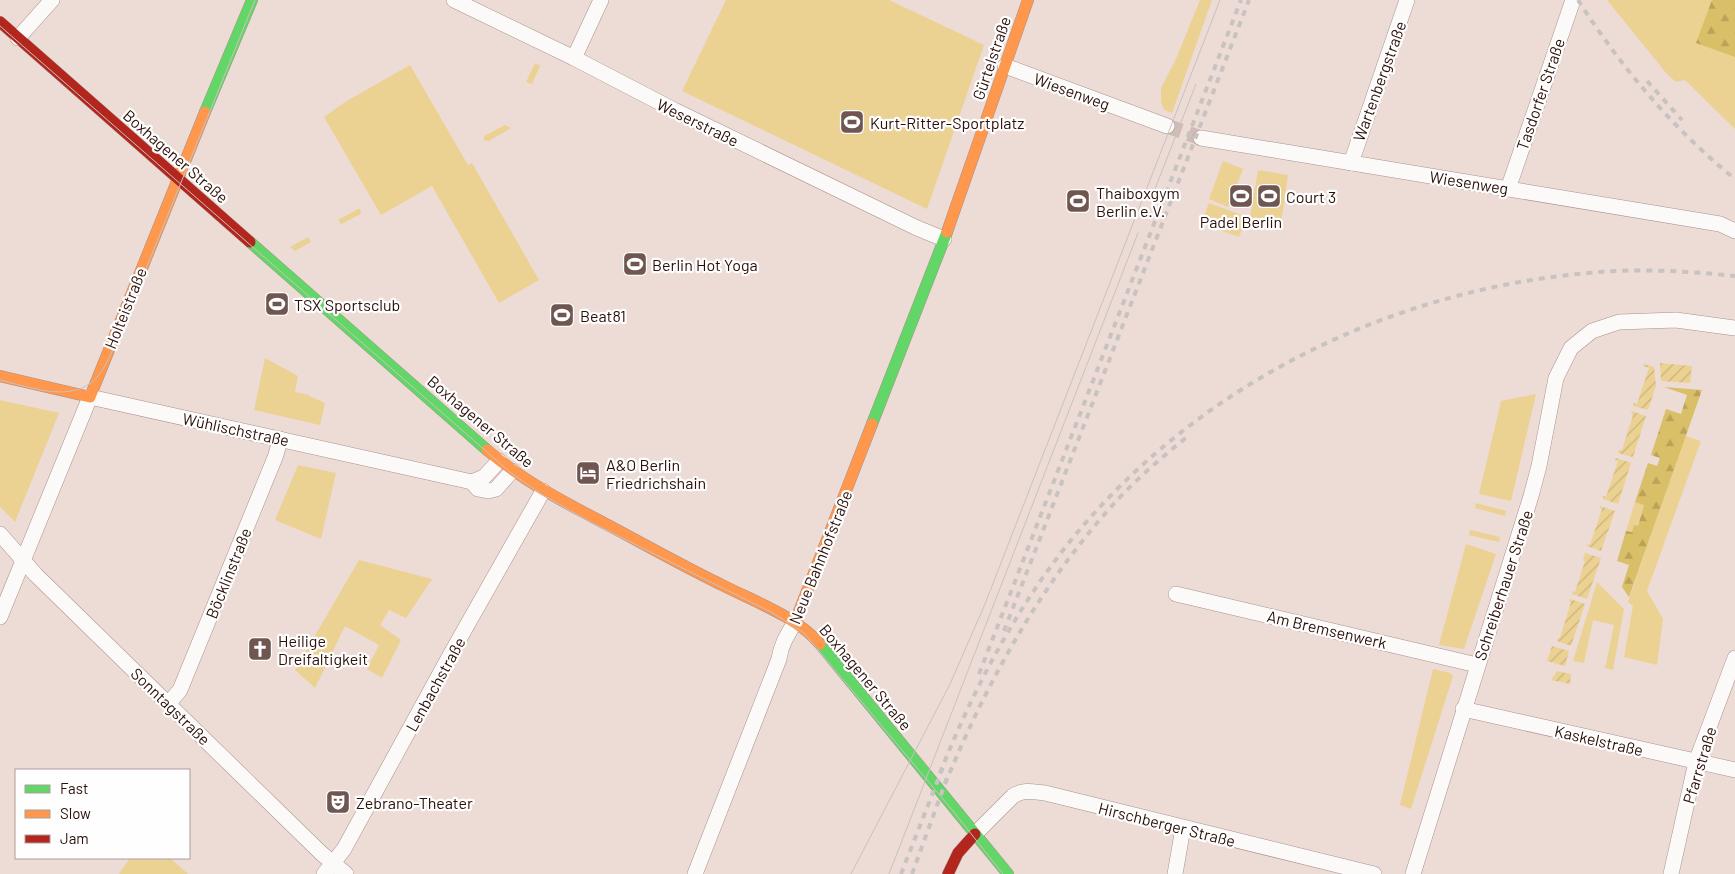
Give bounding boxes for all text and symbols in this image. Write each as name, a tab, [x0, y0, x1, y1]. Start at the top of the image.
street label: Gürtelstraße	[968, 14, 1014, 102]
street label: Wartenbergstraße	[1348, 18, 1410, 144]
street label: Tasdorfer Straße	[1512, 35, 1568, 153]
street label: Wiesenweg	[1031, 68, 1113, 114]
street label: Weserstraße	[654, 94, 742, 150]
street label: Boxhagener Straße	[120, 105, 232, 207]
sports icon: Kurt-Ritter-Sportplatz	[839, 109, 865, 135]
place label: Kurt-Ritter-Sportplatz	[870, 113, 1024, 132]
street label: Wiesenweg	[1428, 166, 1510, 198]
place label: Thaiboxgym Berlin e.V.	[1096, 183, 1180, 220]
sports icon: Padel Berlin	[1228, 183, 1254, 209]
sports icon: Court 3	[1256, 183, 1282, 209]
place label: Court 3	[1286, 187, 1336, 206]
sports icon: Thaiboxgym Berlin e.V.	[1065, 188, 1091, 214]
place label: Padel Berlin	[1200, 212, 1282, 231]
sports icon: Berlin Hot Yoga	[622, 251, 648, 277]
place label: Berlin Hot Yoga	[652, 255, 758, 274]
street label: Holteistraße	[100, 265, 150, 351]
sports icon: TSX Sportsclub	[264, 291, 290, 317]
place label: TSX Sportsclub	[294, 295, 400, 314]
sports icon: Beat81	[549, 302, 575, 328]
place label: Beat81	[580, 306, 626, 325]
street label: Boxhagener Straße	[424, 371, 538, 471]
street label: Wühlischstraße	[181, 408, 291, 450]
place label: A&O Berlin Friedrichshain	[606, 455, 706, 492]
hotel icon: A&O Berlin Friedrichshain	[575, 460, 601, 486]
street label: Neue Bahnhofstraße	[785, 487, 855, 627]
street label: Schreiberhauer Straße	[1470, 507, 1536, 663]
street label: Böcklinstraße	[201, 525, 255, 621]
street label: Am Bremsenwerk	[1265, 606, 1389, 652]
street label: Boxhagener Straße	[816, 620, 916, 734]
place label: Heilige Dreifaltigkeit	[278, 631, 368, 668]
street label: Lenbachstraße	[401, 633, 469, 735]
church icon: Heilige Dreifaltigkeit	[247, 636, 273, 662]
street label: Sonntagstraße	[127, 663, 215, 749]
street label: Kaskelstraße	[1553, 721, 1645, 759]
street label: Pfarrstraße	[1678, 724, 1720, 806]
legend	[15, 769, 190, 859]
text: Fast	[60, 779, 88, 797]
theatre icon: Zebrano-Theater	[325, 789, 351, 815]
place label: Zebrano-Theater	[356, 793, 473, 812]
street label: Hirschberger Straße	[1097, 798, 1237, 850]
text: Slow	[60, 804, 91, 822]
text: Jam	[60, 829, 89, 847]

